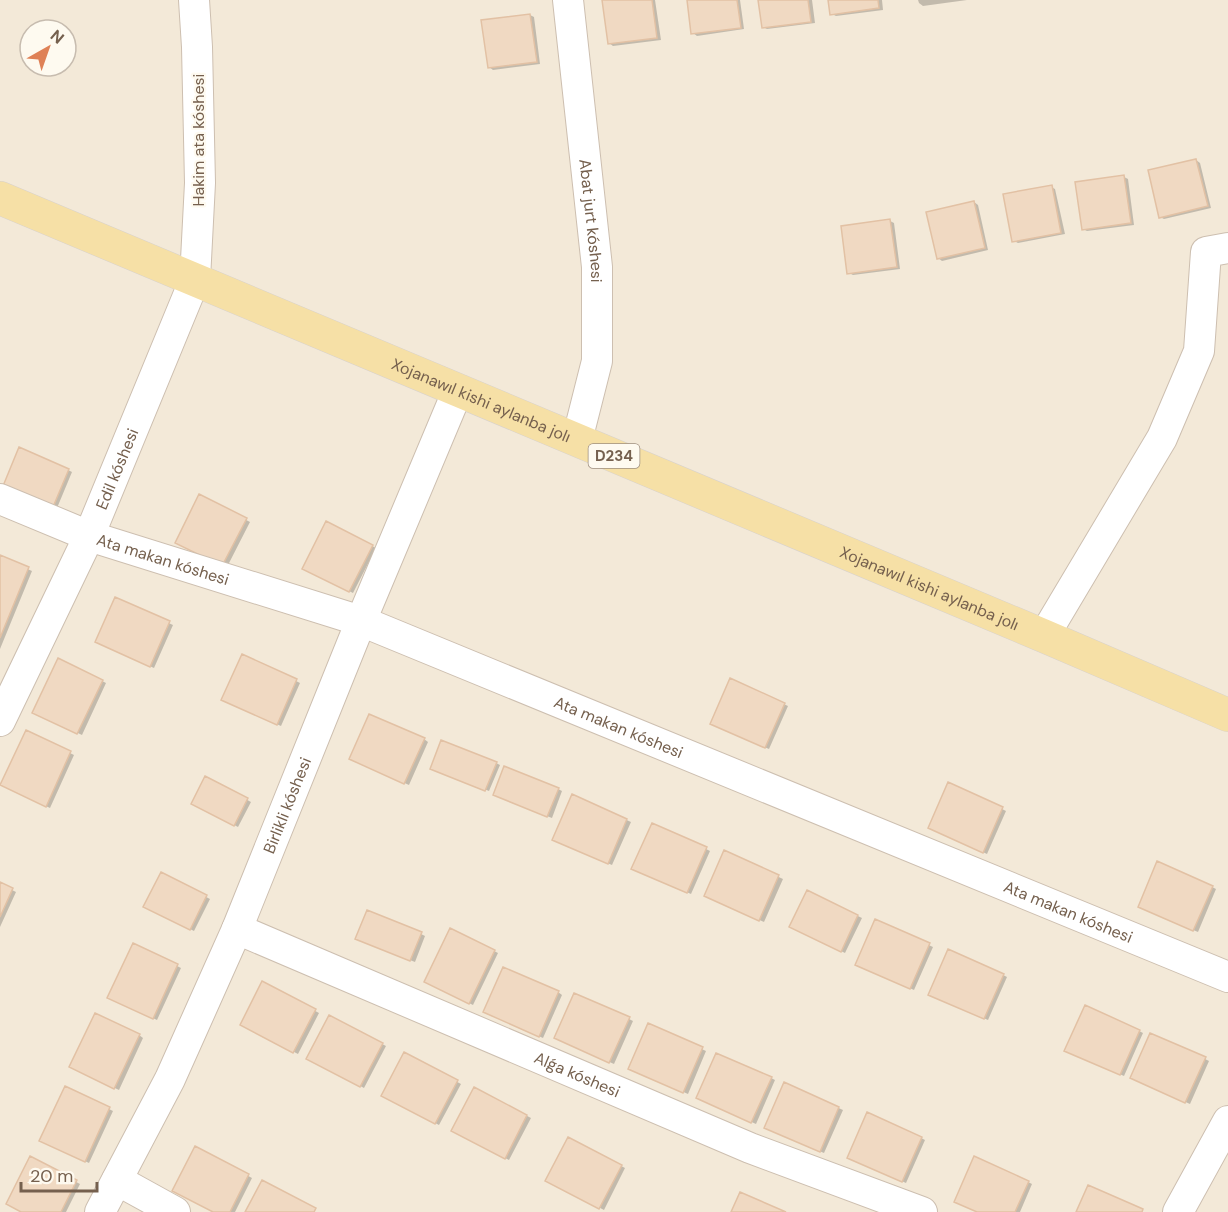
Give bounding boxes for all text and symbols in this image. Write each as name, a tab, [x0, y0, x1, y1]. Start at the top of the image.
north arrow	[18, 18, 78, 78]
text: N	[46, 25, 69, 49]
street label: Hakim ata kóshesi	[188, 74, 209, 206]
street label: Abat jurt kóshesi	[575, 158, 608, 283]
street label: Xojanawıl kishi aylanba jolı	[389, 353, 574, 447]
street label: Edil kóshesi	[91, 425, 143, 513]
road number: D234	[588, 444, 640, 468]
street label: Ata makan kóshesi	[94, 529, 232, 590]
street label: Xojanawıl kishi aylanba jolı	[837, 541, 1022, 635]
street label: Ata makan kóshesi	[551, 691, 686, 763]
street label: Birlikli kóshesi	[258, 754, 316, 856]
street label: Ata makan kóshesi	[1001, 876, 1136, 947]
street label: Alǵa kóshesi	[531, 1047, 623, 1102]
scale bar	[21, 1155, 98, 1193]
text: 20 m	[30, 1164, 73, 1188]

